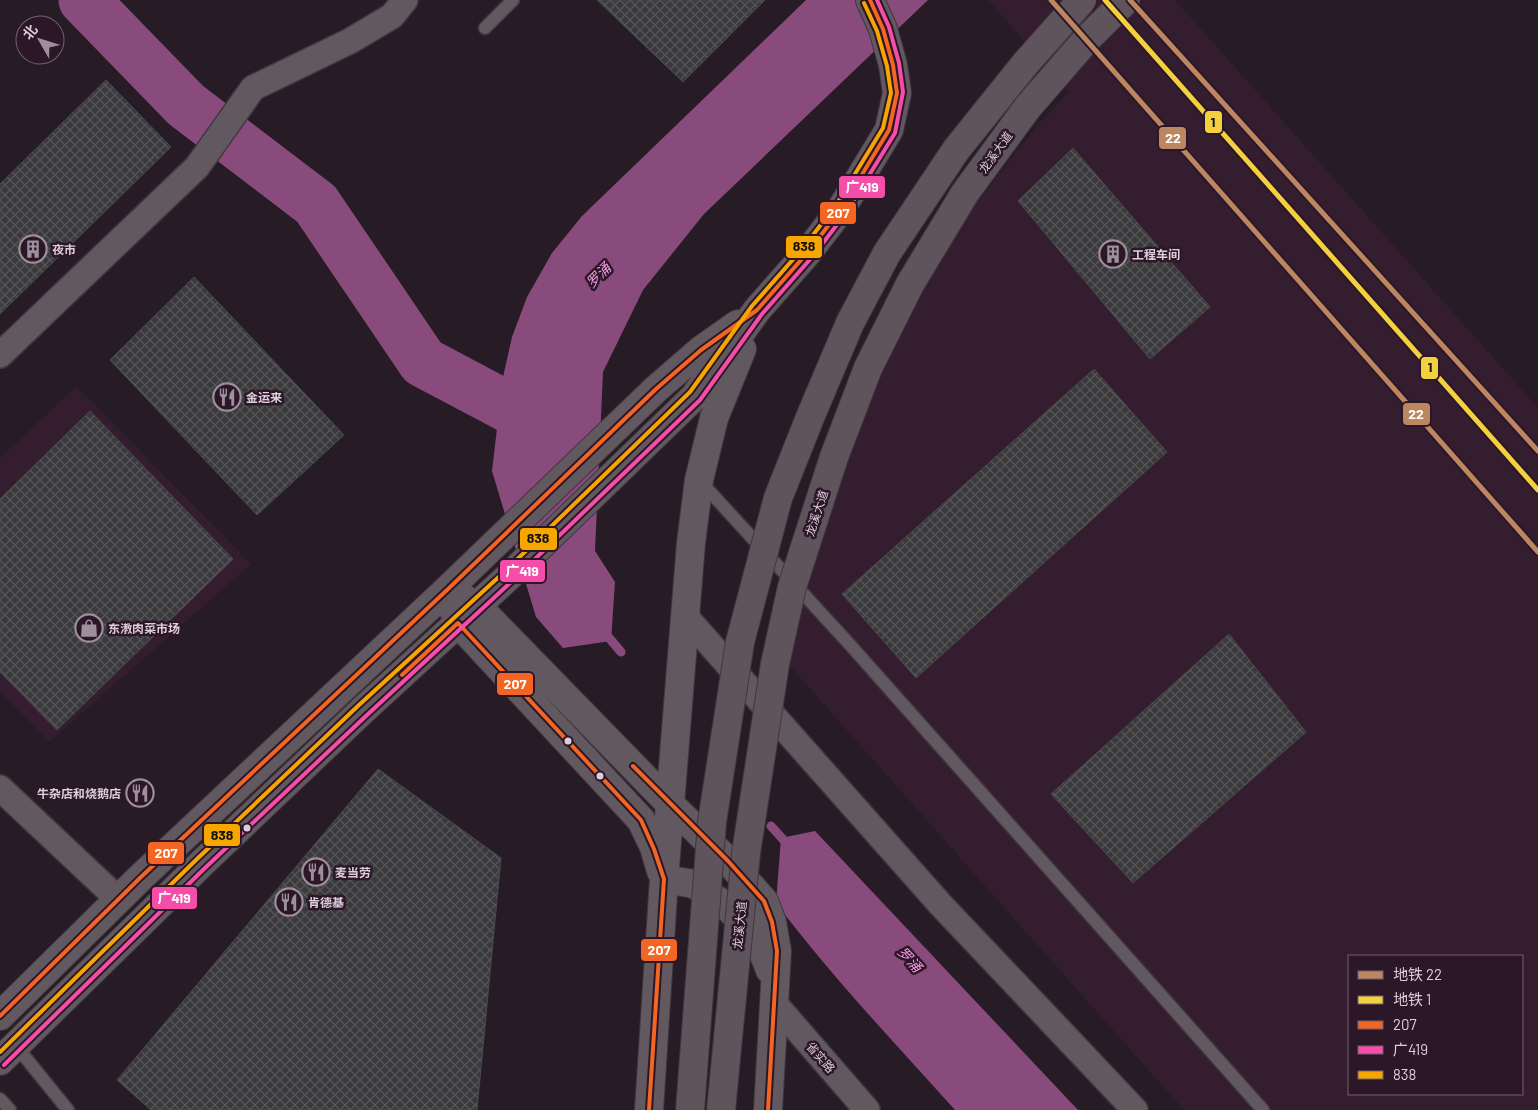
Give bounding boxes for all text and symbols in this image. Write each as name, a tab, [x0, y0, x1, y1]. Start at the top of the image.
north arrow	[15, 15, 65, 65]
text: 北	[18, 21, 41, 42]
line badge: 1	[1204, 110, 1223, 134]
text: 1	[1211, 113, 1216, 130]
line badge: 22	[1158, 126, 1187, 150]
street label: 龙溪大道	[975, 128, 1015, 176]
text: 22	[1165, 129, 1181, 146]
line badge: 广419	[838, 175, 886, 199]
text: 广419	[845, 178, 879, 195]
line badge: 207	[819, 201, 857, 225]
text: 207	[827, 204, 849, 221]
building icon: 夜市	[18, 234, 48, 264]
line badge: 838	[785, 235, 823, 259]
text: 838	[793, 237, 816, 254]
building icon: 工程车间	[1098, 239, 1128, 269]
place label: 夜市	[52, 242, 76, 256]
place label: 工程车间	[1132, 247, 1180, 261]
water label: 罗涌	[582, 258, 615, 291]
line badge: 1	[1420, 356, 1439, 380]
text: 1	[1428, 358, 1433, 375]
restaurant icon: 金运来	[212, 382, 242, 412]
place label: 金运来	[246, 390, 282, 404]
line badge: 22	[1402, 402, 1431, 426]
text: 22	[1408, 405, 1424, 422]
street label: 龙溪大道	[802, 488, 830, 538]
line badge: 838	[519, 527, 558, 551]
text: 838	[527, 529, 550, 546]
line badge: 广419	[499, 559, 546, 583]
text: 广419	[505, 562, 539, 579]
shop icon: 东漖肉菜市场	[74, 613, 104, 643]
place label: 东漖肉菜市场	[108, 621, 180, 635]
line badge: 207	[496, 672, 534, 696]
text: 207	[504, 675, 526, 692]
unlabelled marker	[563, 736, 573, 746]
unlabelled marker	[595, 771, 605, 781]
restaurant icon: 牛杂店和烧鹅店	[125, 778, 155, 808]
place label: 牛杂店和烧鹅店	[37, 786, 121, 800]
line badge: 838	[203, 823, 241, 847]
unlabelled marker	[242, 823, 252, 833]
text: 838	[211, 826, 234, 843]
line badge: 207	[147, 841, 185, 865]
text: 207	[155, 844, 177, 861]
restaurant icon: 麦当劳	[301, 857, 331, 887]
place label: 麦当劳	[335, 865, 371, 879]
line badge: 广419	[151, 886, 198, 910]
restaurant icon: 肯德基	[274, 887, 304, 917]
text: 广419	[157, 889, 191, 906]
place label: 肯德基	[308, 895, 344, 909]
street label: 龙溪大道	[730, 900, 748, 950]
line badge: 207	[640, 938, 678, 962]
text: 207	[648, 941, 670, 958]
water label: 罗涌	[894, 943, 927, 977]
legend	[1348, 955, 1523, 1095]
text: 地铁 22	[1393, 965, 1442, 983]
text: 地铁 1	[1393, 990, 1431, 1008]
text: 207	[1393, 1015, 1417, 1033]
street label: 省实路	[804, 1039, 838, 1075]
text: 广419	[1393, 1040, 1428, 1058]
text: 838	[1393, 1065, 1416, 1083]

